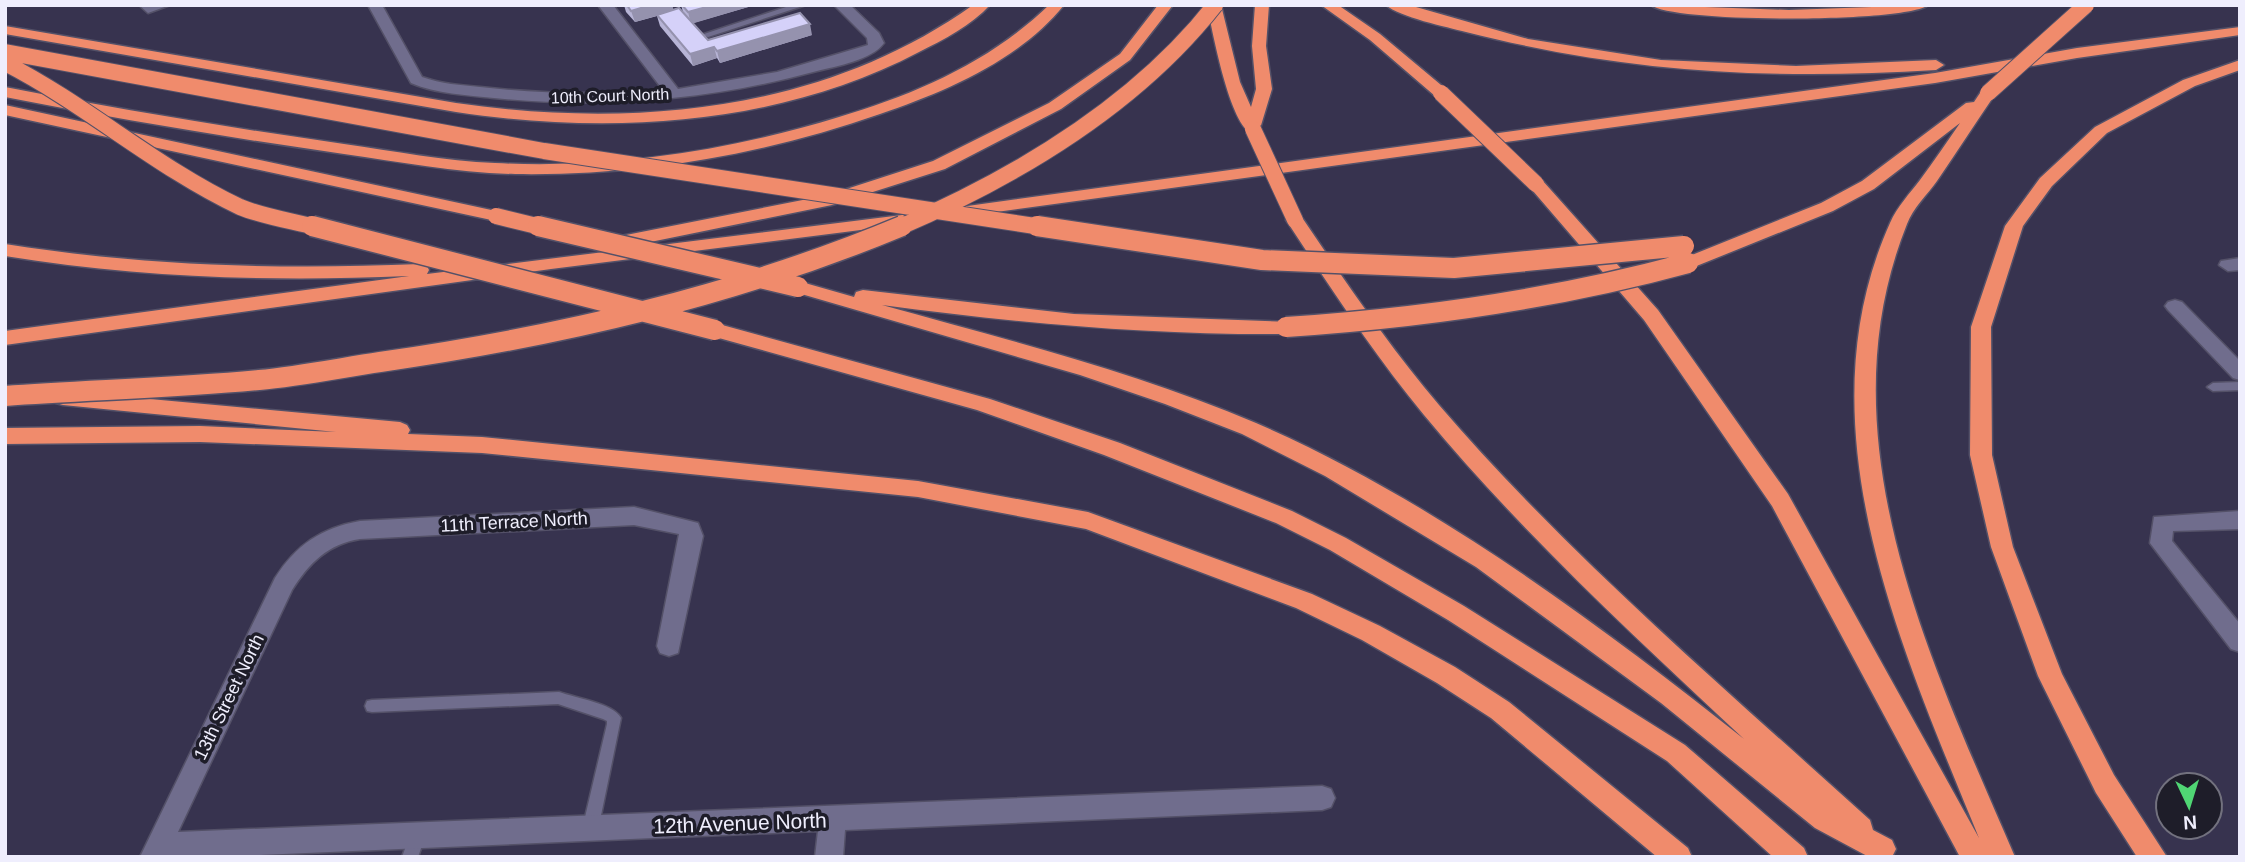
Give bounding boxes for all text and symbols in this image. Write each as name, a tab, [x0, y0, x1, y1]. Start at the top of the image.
street label: 10th Court North	[551, 85, 669, 107]
street label: 11th Terrace North	[440, 508, 588, 536]
street label: 13th Street North	[190, 631, 268, 763]
north arrow	[2154, 771, 2224, 841]
street label: 12th Avenue North	[653, 808, 827, 838]
text: N	[2183, 812, 2198, 833]

